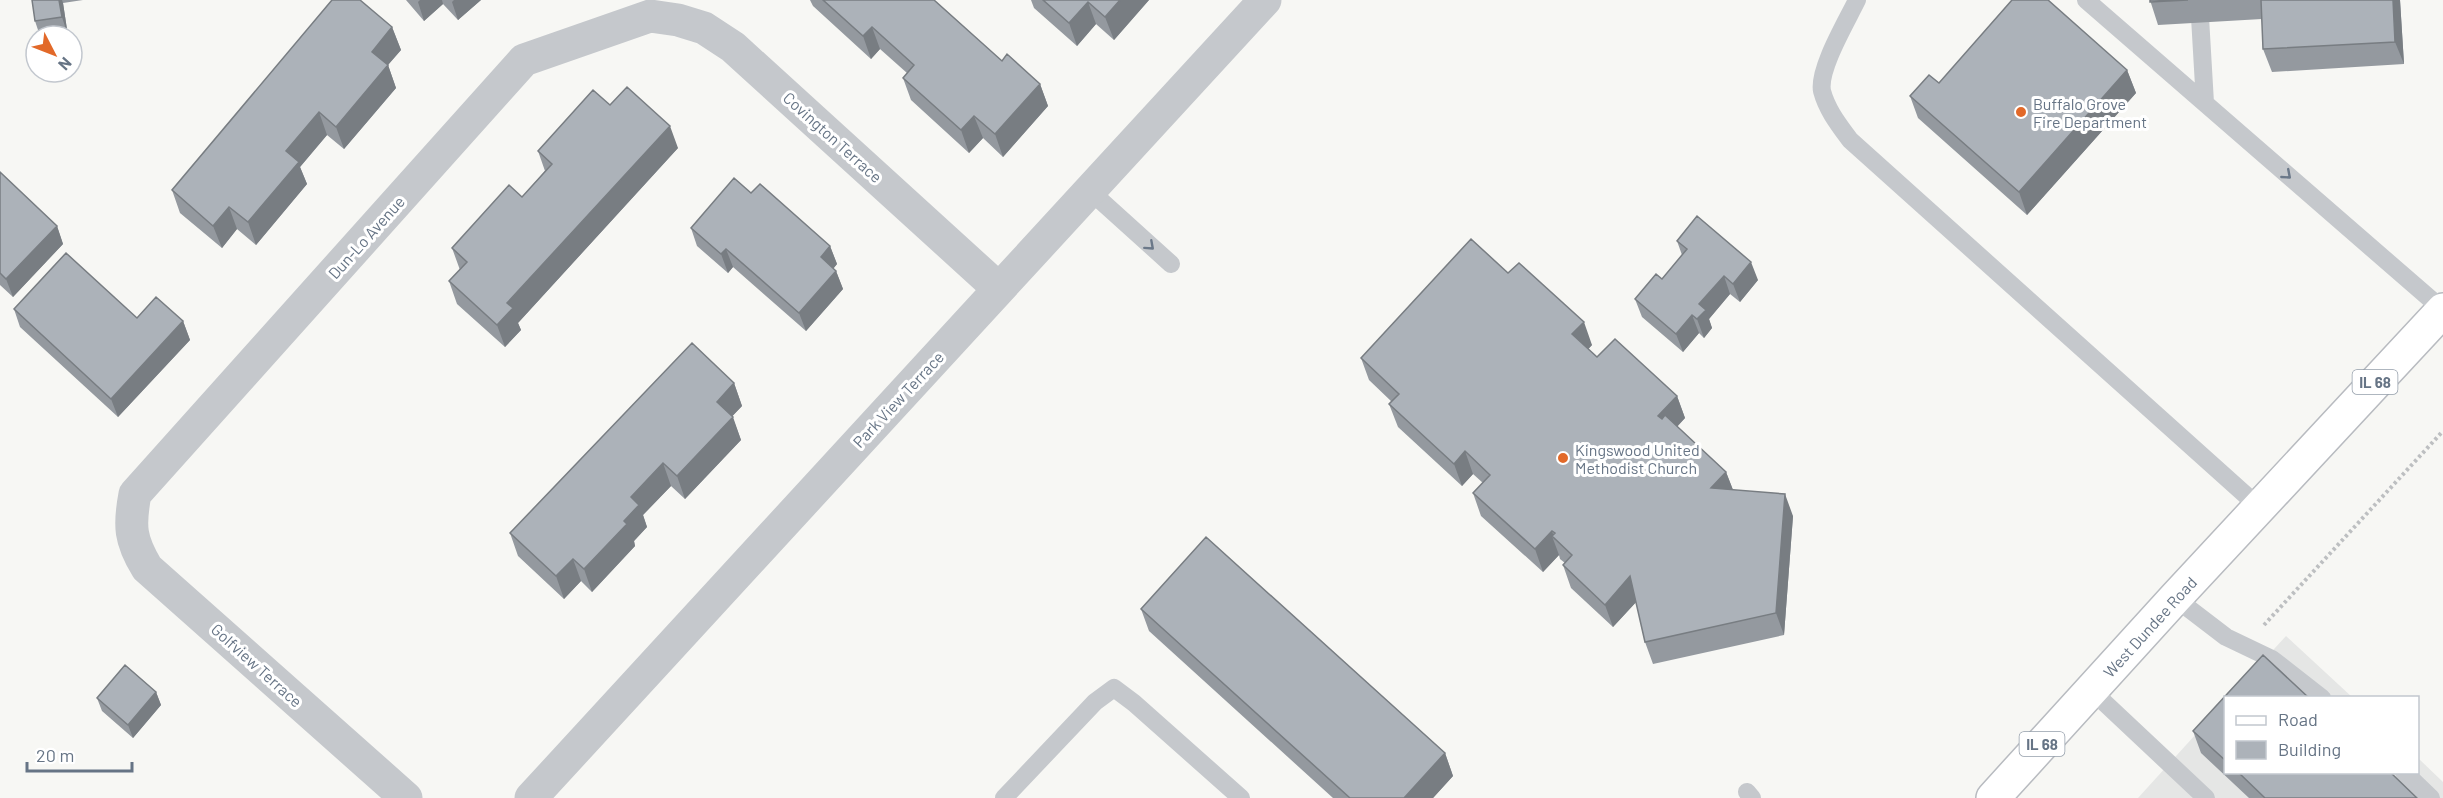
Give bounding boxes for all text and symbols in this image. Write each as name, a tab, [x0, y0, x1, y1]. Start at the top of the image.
north arrow	[24, 24, 84, 84]
text: N	[55, 54, 76, 75]
street label: Covington Terrace	[780, 88, 886, 186]
place label: Buffalo Grove Fire Department	[2033, 94, 2147, 131]
marker: Buffalo Grove Fire Department	[2014, 105, 2028, 119]
one-way arrow	[2280, 168, 2291, 179]
street label: Dun-Lo Avenue	[324, 192, 408, 282]
one-way arrow	[1144, 239, 1154, 250]
street label: Park View Terrace	[849, 347, 947, 451]
road number: IL 68	[2352, 370, 2398, 394]
place label: Kingswood United Methodist Church	[1575, 440, 1700, 477]
marker: Kingswood United Methodist Church	[1556, 451, 1570, 465]
street label: West Dundee Road	[2099, 572, 2200, 681]
street label: Golfview Terrace	[208, 619, 306, 711]
legend	[2224, 696, 2419, 774]
text: Road	[2278, 708, 2318, 730]
road number: IL 68	[2020, 732, 2064, 756]
scale bar	[27, 735, 132, 773]
text: Building	[2278, 738, 2341, 760]
text: 20 m	[36, 744, 74, 766]

